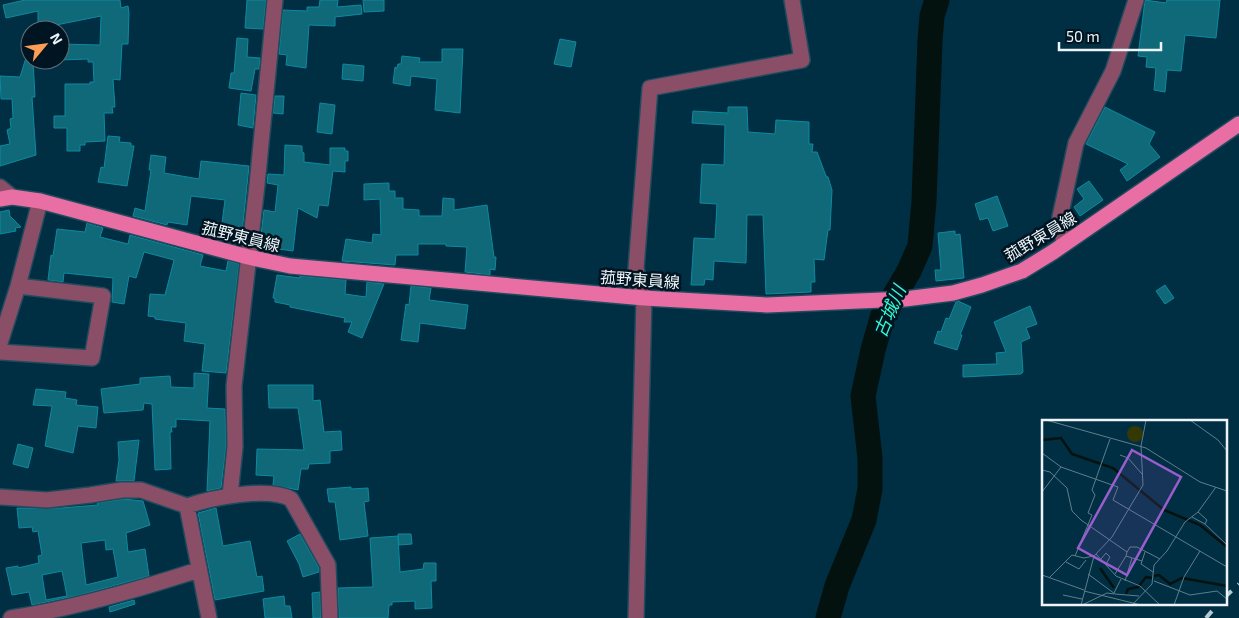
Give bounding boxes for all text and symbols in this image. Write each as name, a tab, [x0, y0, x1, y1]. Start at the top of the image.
north arrow	[20, 20, 70, 70]
scale bar	[1059, 20, 1162, 52]
text: 50 m	[1066, 27, 1100, 45]
text: N	[47, 30, 67, 47]
street label: 菰野東員線	[1001, 207, 1079, 265]
street label: 菰野東員線	[200, 217, 282, 255]
street label: 菰野東員線	[599, 267, 681, 291]
water label: 古城川	[868, 280, 910, 340]
inset map	[1042, 420, 1226, 606]

